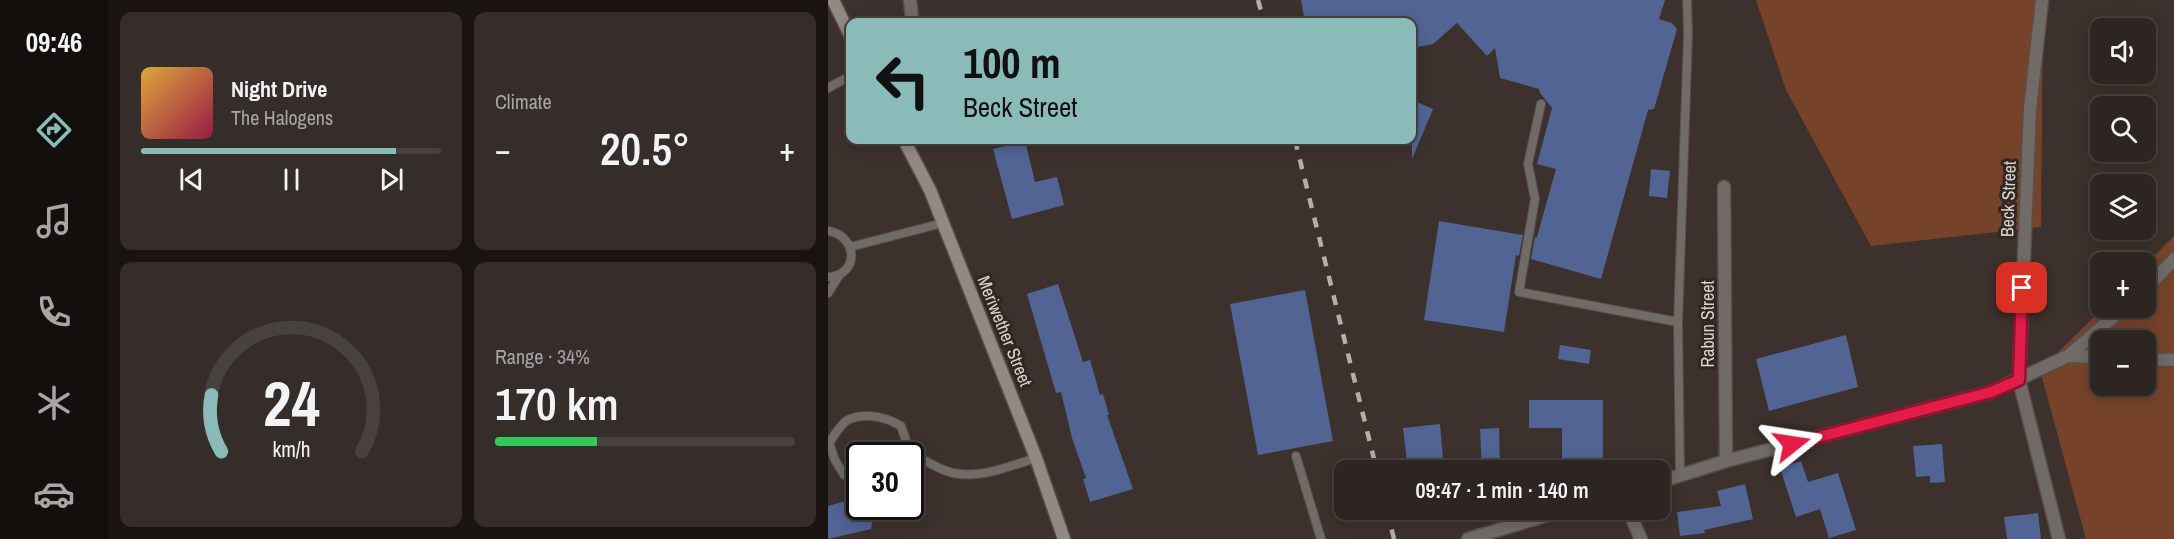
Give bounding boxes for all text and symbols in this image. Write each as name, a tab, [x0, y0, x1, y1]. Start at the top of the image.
map controls	[2090, 18, 2156, 396]
button: sound	[2090, 18, 2156, 84]
text: 09:46	[26, 24, 82, 60]
text: 100 m	[963, 35, 1061, 91]
icon: left	[864, 42, 942, 120]
text: Night Drive	[231, 74, 327, 104]
text: Climate	[495, 88, 552, 115]
text: Beck Street	[963, 89, 1077, 125]
button: search	[2090, 96, 2156, 162]
text: The Halogens	[231, 104, 333, 131]
icon: directions	[33, 109, 75, 151]
text: 20.5°	[600, 118, 690, 179]
text: −	[495, 127, 511, 171]
text: +	[779, 127, 795, 171]
street label: Beck Street	[1994, 160, 2022, 238]
icon: previous	[175, 163, 208, 196]
icon: pause	[275, 163, 308, 196]
icon: next	[375, 163, 408, 196]
button: layers	[2090, 174, 2156, 240]
icon: music	[33, 200, 75, 242]
button: +	[2090, 252, 2156, 318]
pin	[1996, 262, 2047, 313]
icon: arrive	[2005, 271, 2038, 304]
street label: Meriwether Street	[971, 272, 1039, 390]
street label: Rabun Street	[1695, 281, 1720, 367]
icon: phone	[33, 291, 75, 333]
button: −	[2090, 330, 2156, 396]
text: Range · 34%	[495, 343, 590, 370]
text: 24	[263, 361, 319, 445]
text: 170 km	[495, 373, 619, 434]
icon: climate	[33, 382, 75, 424]
position arrow	[1760, 412, 1824, 476]
text: km/h	[272, 435, 310, 464]
speed limit sign: 30	[846, 442, 924, 520]
icon: car	[33, 473, 75, 515]
text: 09:47 · 1 min · 140 m	[1415, 475, 1589, 505]

